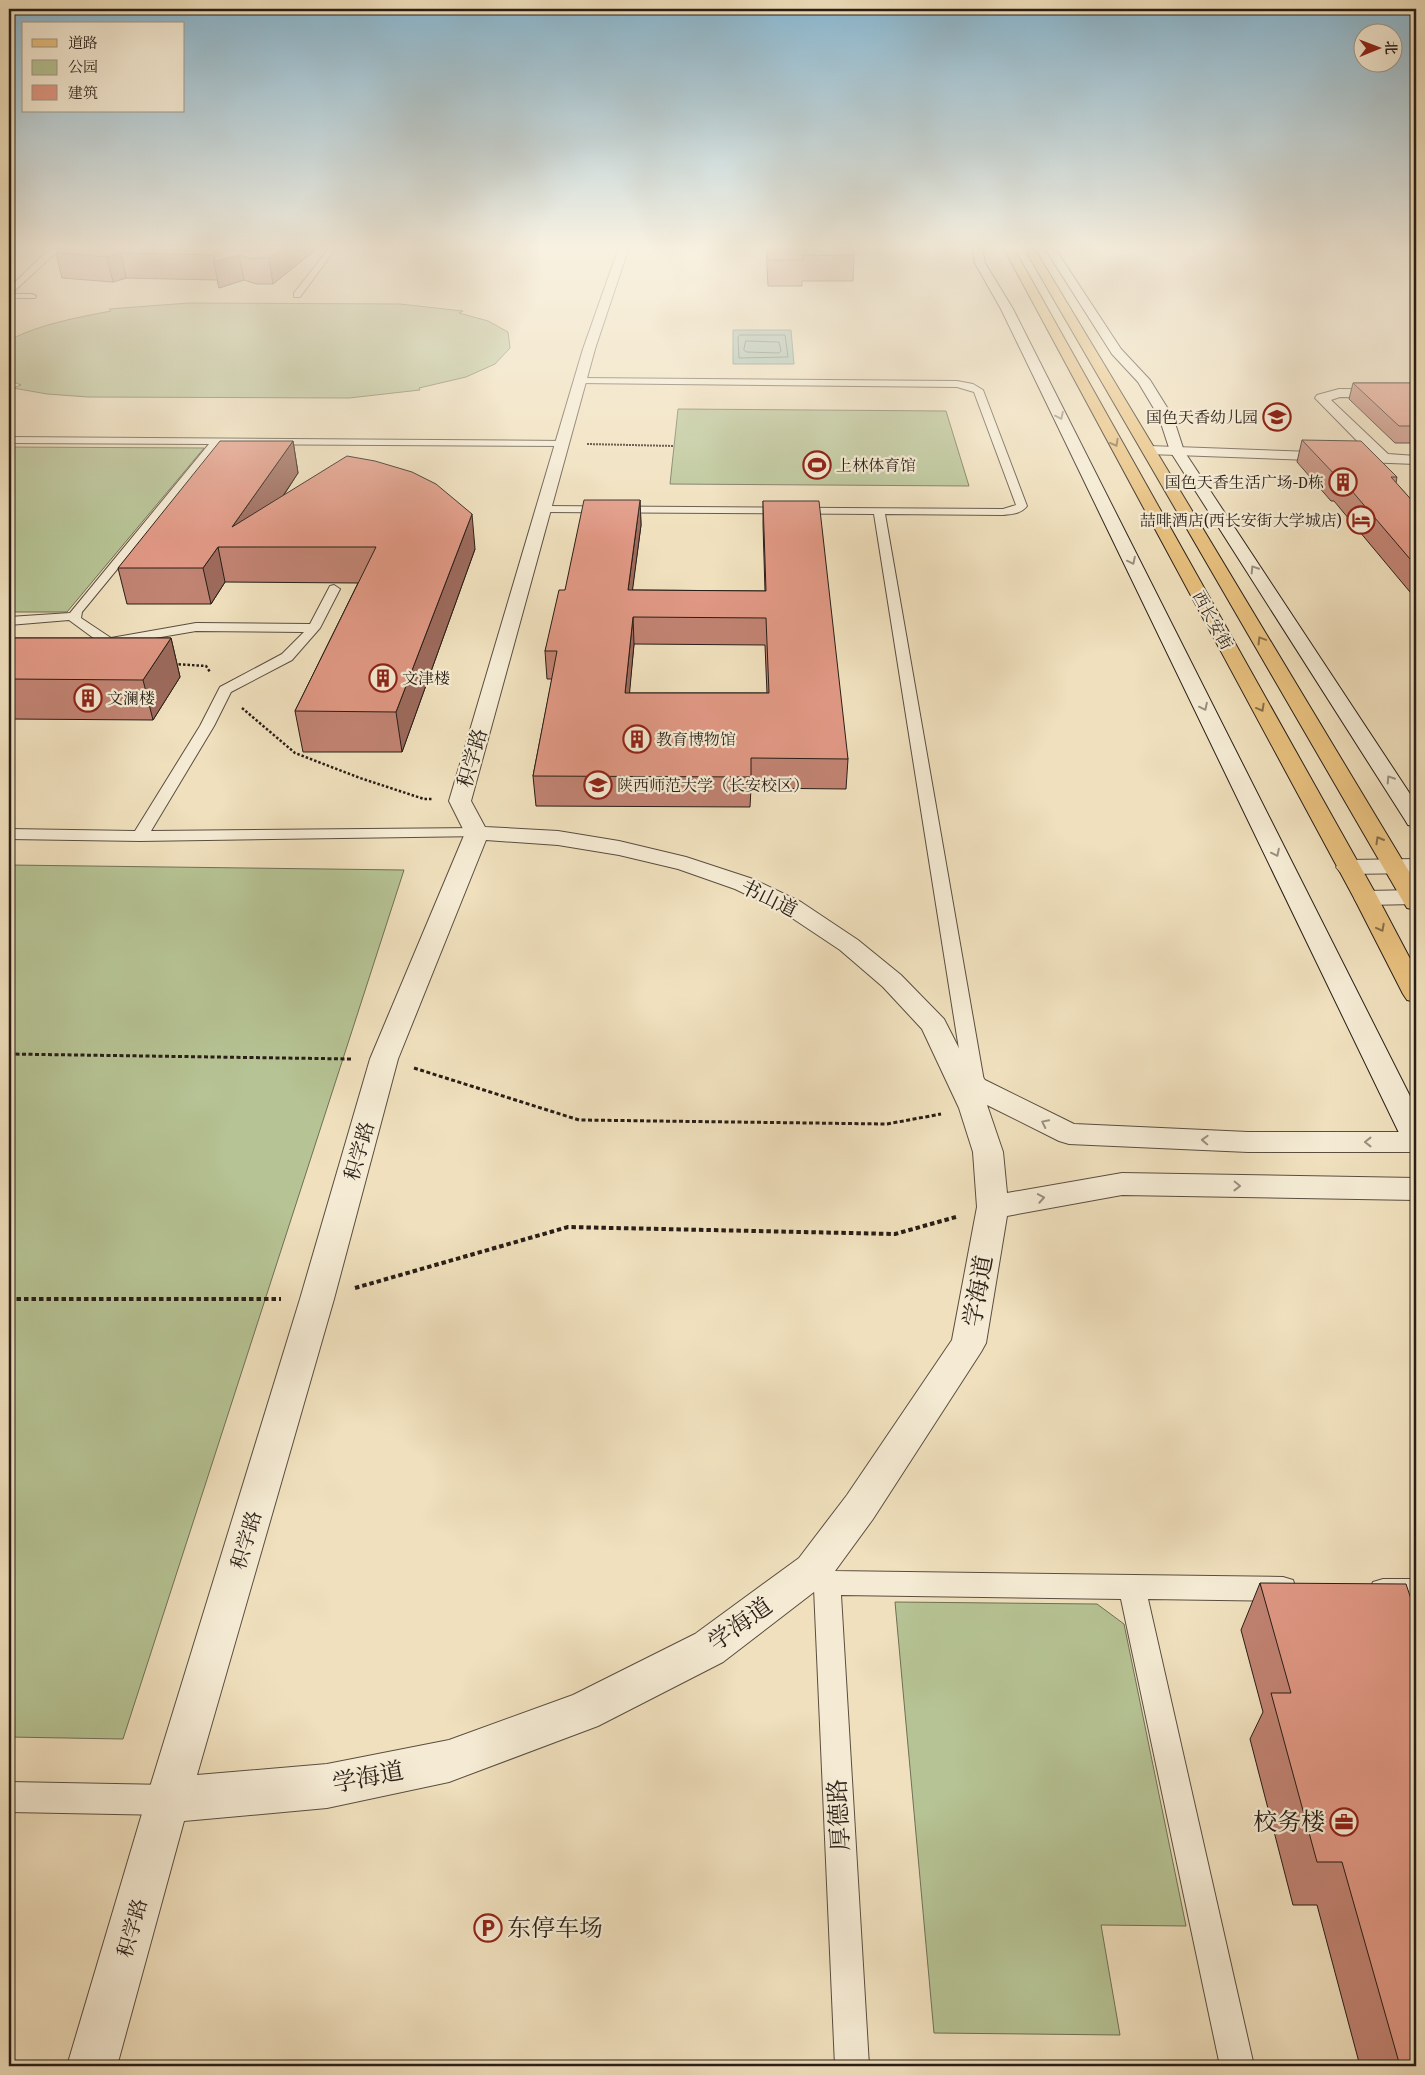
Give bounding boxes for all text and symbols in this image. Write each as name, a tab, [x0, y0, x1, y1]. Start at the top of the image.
legend	[22, 22, 185, 112]
north arrow	[1352, 22, 1402, 72]
text: 道路	[68, 32, 98, 53]
text: 北	[1381, 41, 1401, 55]
text: 公园	[68, 56, 98, 77]
text: 建筑	[68, 82, 98, 103]
school or university icon: 国色天香幼儿园	[1262, 402, 1292, 432]
place label: 国色天香幼儿园	[1146, 405, 1258, 429]
one-way arrow	[1054, 411, 1064, 420]
one-way arrow	[1109, 438, 1119, 447]
sports icon: 上林体育馆	[802, 450, 832, 480]
place label: 上林体育馆	[836, 453, 916, 477]
building icon: 国色天香生活广场-D栋	[1328, 467, 1358, 497]
place label: 国色天香生活广场-D栋	[1165, 470, 1324, 494]
hotel icon: 喆啡酒店(西长安街大学城店)	[1346, 505, 1376, 535]
place label: 喆啡酒店(西长安街大学城店)	[1140, 508, 1342, 532]
one-way arrow	[1126, 556, 1136, 565]
one-way arrow	[1251, 566, 1260, 575]
street label: 西长安街	[1187, 586, 1239, 654]
one-way arrow	[1257, 636, 1267, 645]
building icon: 文津楼	[368, 663, 398, 693]
place label: 文津楼	[402, 666, 450, 690]
building icon: 文澜楼	[73, 683, 103, 713]
place label: 文澜楼	[107, 686, 155, 710]
one-way arrow	[1198, 702, 1208, 711]
one-way arrow	[1255, 703, 1265, 712]
building icon: 教育博物馆	[622, 724, 652, 754]
street label: 积学路	[449, 725, 494, 791]
place label: 教育博物馆	[656, 727, 736, 751]
school or university icon: 陕西师范大学（长安校区）	[583, 770, 613, 800]
place label: 陕西师范大学（长安校区）	[617, 773, 809, 797]
one-way arrow	[1387, 775, 1396, 785]
one-way arrow	[1376, 836, 1386, 845]
one-way arrow	[1270, 848, 1280, 857]
street label: 书山道	[736, 871, 803, 924]
one-way arrow	[1375, 922, 1385, 931]
street label: 积学路	[336, 1118, 381, 1184]
one-way arrow	[1042, 1119, 1051, 1129]
one-way arrow	[1201, 1135, 1209, 1146]
one-way arrow	[1363, 1137, 1371, 1147]
one-way arrow	[1234, 1181, 1241, 1191]
one-way arrow	[1036, 1194, 1045, 1204]
street label: 学海道	[954, 1252, 1001, 1329]
street label: 积学路	[223, 1507, 268, 1573]
street label: 学海道	[700, 1588, 779, 1659]
street label: 学海道	[329, 1752, 407, 1801]
street label: 厚德路	[819, 1778, 858, 1852]
place label: 校务楼	[1253, 1804, 1325, 1839]
office icon: 校务楼	[1329, 1807, 1359, 1837]
street label: 积学路	[109, 1895, 154, 1961]
place label: 东停车场	[507, 1910, 603, 1945]
parking icon: 东停车场	[473, 1913, 503, 1943]

